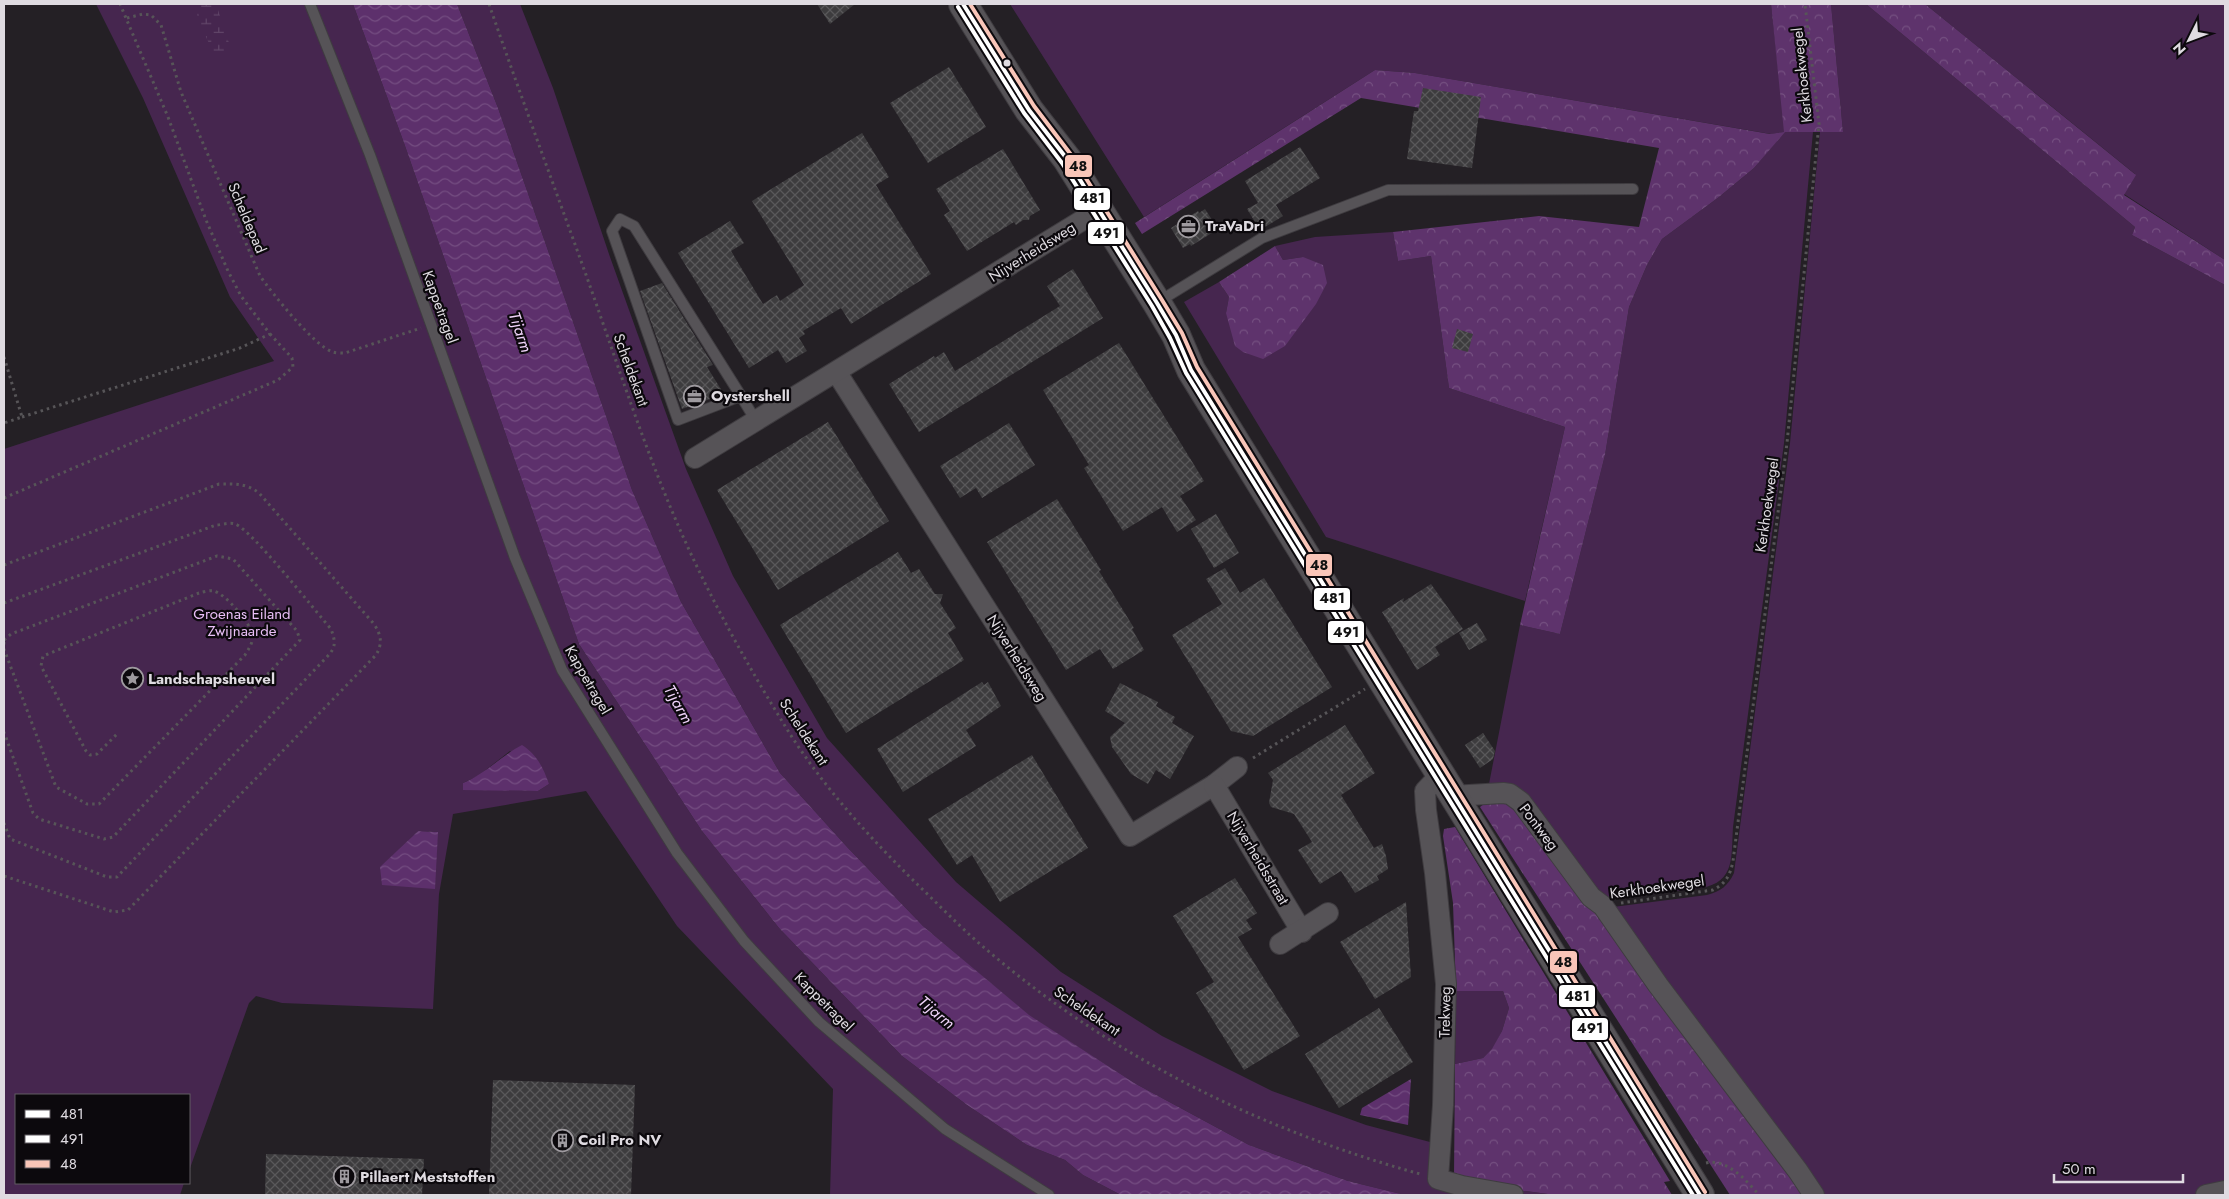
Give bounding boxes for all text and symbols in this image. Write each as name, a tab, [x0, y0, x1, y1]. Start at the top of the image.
north arrow	[2164, 15, 2214, 65]
street label: Kerkhoekwegel	[1786, 26, 1818, 124]
text: N	[2168, 38, 2190, 60]
unlabelled marker	[1002, 58, 1012, 68]
line badge: 48	[1064, 154, 1093, 178]
text: 48	[1069, 156, 1087, 176]
street label: Scheldepad	[222, 179, 272, 257]
line badge: 481	[1073, 187, 1111, 211]
text: 481	[1079, 188, 1105, 208]
office icon: TraVaDri	[1177, 214, 1201, 238]
place label: TraVaDri	[1205, 215, 1264, 237]
street label: Nijverheidsweg	[984, 216, 1080, 288]
line badge: 491	[1087, 221, 1125, 245]
text: 491	[1093, 223, 1119, 243]
street label: Kappetragel	[417, 267, 463, 347]
water label: Tijarm	[503, 309, 538, 355]
street label: Scheldekant	[608, 331, 654, 410]
office icon: Oystershell	[683, 384, 707, 408]
place label: Oystershell	[711, 385, 790, 407]
street label: Kerkhoekwegel	[1749, 456, 1785, 554]
line badge: 48	[1305, 553, 1333, 577]
text: 48	[1310, 555, 1328, 575]
line badge: 481	[1313, 587, 1351, 611]
text: 481	[1319, 588, 1345, 608]
park label: Groenas Eiland Zwijnaarde	[193, 603, 291, 642]
street label: Nijverheidsweg	[981, 610, 1053, 706]
line badge: 491	[1327, 620, 1365, 644]
text: 491	[1333, 622, 1359, 642]
street label: Kappetragel	[559, 642, 617, 718]
place icon: Landschapsheuvel	[120, 667, 144, 691]
place label: Landschapsheuvel	[148, 668, 275, 690]
water label: Tijarm	[658, 681, 699, 728]
street label: Scheldekant	[774, 694, 834, 770]
street label: Pontweg	[1514, 799, 1564, 855]
street label: Nijverheidsstraat	[1221, 807, 1295, 909]
street label: Kerkhoekwegel	[1608, 869, 1706, 905]
line badge: 48	[1549, 950, 1578, 974]
text: 48	[1554, 952, 1572, 972]
street label: Kappetragel	[789, 967, 859, 1037]
street label: Scheldekant	[1049, 981, 1125, 1042]
line badge: 481	[1558, 984, 1596, 1008]
street label: Trekweg	[1434, 986, 1456, 1038]
text: 481	[1564, 986, 1590, 1006]
water label: Tijarm	[913, 990, 960, 1035]
line badge: 491	[1571, 1017, 1609, 1041]
text: 491	[1577, 1018, 1603, 1038]
legend	[15, 1094, 190, 1184]
text: 481	[60, 1103, 84, 1125]
text: 491	[60, 1128, 84, 1150]
building icon: Coil Pro NV	[550, 1128, 574, 1152]
place label: Coil Pro NV	[578, 1129, 662, 1151]
scale bar	[2054, 1152, 2183, 1184]
text: 48	[60, 1153, 77, 1175]
text: 50 m	[2062, 1158, 2096, 1180]
building icon: Pillaert Meststoffen	[332, 1165, 356, 1189]
place label: Pillaert Meststoffen	[360, 1166, 495, 1188]

